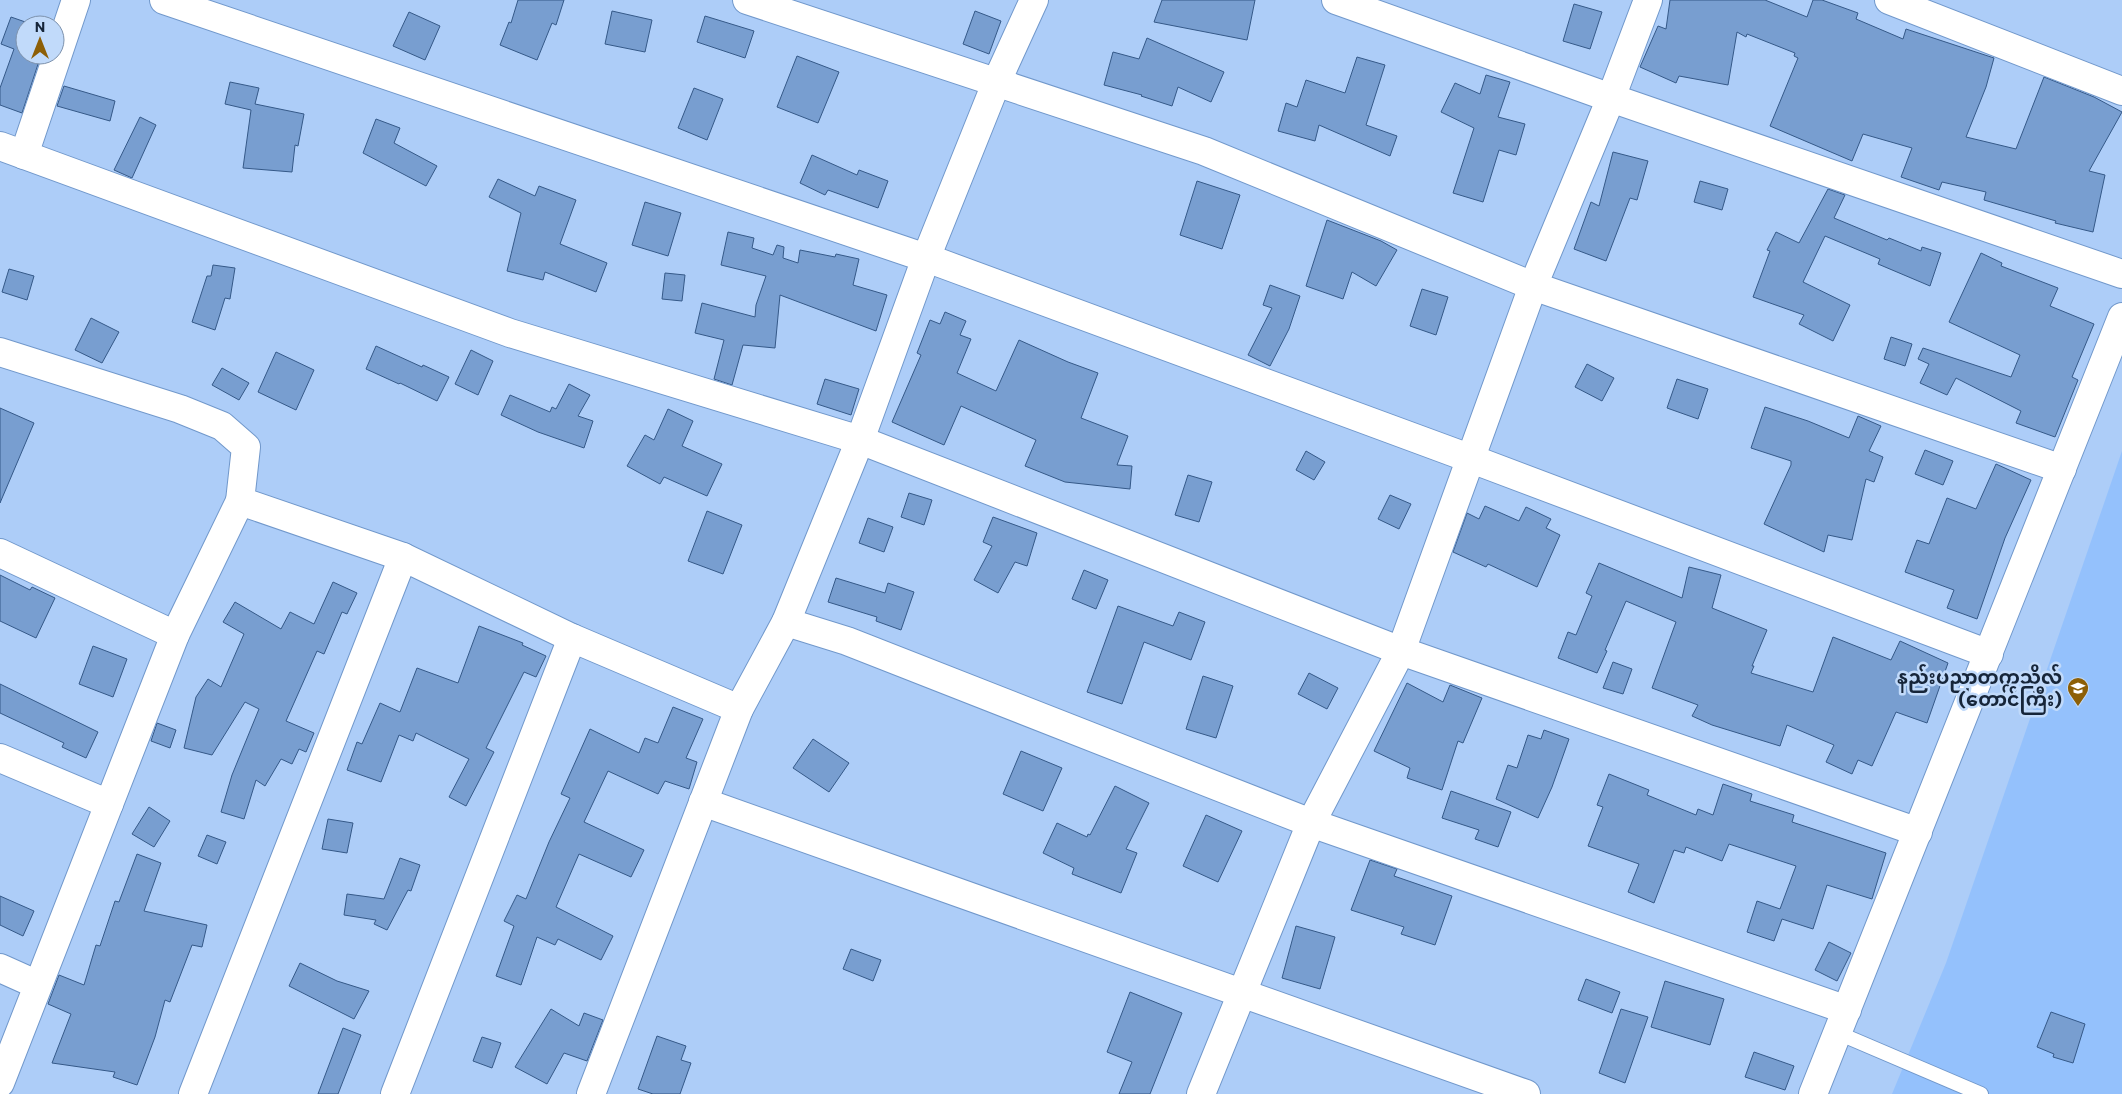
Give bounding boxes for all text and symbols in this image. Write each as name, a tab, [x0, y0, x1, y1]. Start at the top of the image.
north arrow	[15, 15, 65, 65]
text: N	[35, 18, 45, 35]
place label: နည်းပညာတက္ကသိုလ် (တောင်ကြီး)	[1897, 664, 2062, 715]
school or university icon: နည်းပညာတက္ကသိုလ် (တောင်ကြီး)	[2066, 676, 2090, 707]

